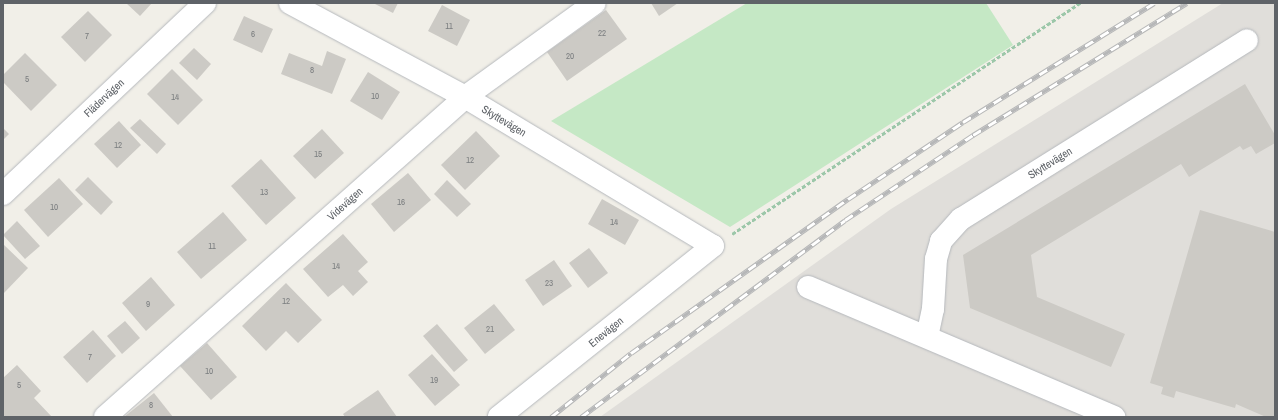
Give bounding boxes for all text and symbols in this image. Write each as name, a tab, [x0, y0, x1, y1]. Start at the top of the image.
house number: 11	[445, 21, 453, 31]
house number: 22	[598, 28, 606, 38]
house number: 6	[251, 29, 255, 39]
house number: 7	[85, 31, 89, 41]
house number: 20	[566, 51, 574, 61]
house number: 8	[310, 65, 314, 75]
house number: 5	[25, 74, 29, 84]
street label: Flädervägen	[81, 76, 127, 120]
house number: 10	[371, 91, 379, 101]
house number: 14	[171, 92, 179, 102]
street label: Skyttevägen	[479, 103, 529, 139]
house number: 12	[114, 140, 122, 150]
street label: Skyttevägen	[1025, 144, 1075, 182]
house number: 15	[314, 149, 322, 159]
house number: 12	[466, 155, 474, 165]
street label: Videvägen	[325, 185, 365, 223]
house number: 13	[260, 187, 268, 197]
house number: 16	[397, 197, 405, 207]
house number: 10	[50, 202, 58, 212]
house number: 14	[610, 217, 618, 227]
house number: 11	[208, 241, 216, 251]
house number: 14	[332, 261, 340, 271]
house number: 23	[545, 278, 553, 288]
house number: 12	[282, 296, 290, 306]
house number: 9	[146, 299, 150, 309]
street label: Enevägen	[586, 314, 626, 350]
house number: 21	[486, 324, 494, 334]
house number: 7	[88, 352, 92, 362]
house number: 10	[205, 366, 213, 376]
house number: 19	[430, 375, 438, 385]
house number: 5	[17, 380, 21, 390]
house number: 8	[149, 400, 153, 410]

